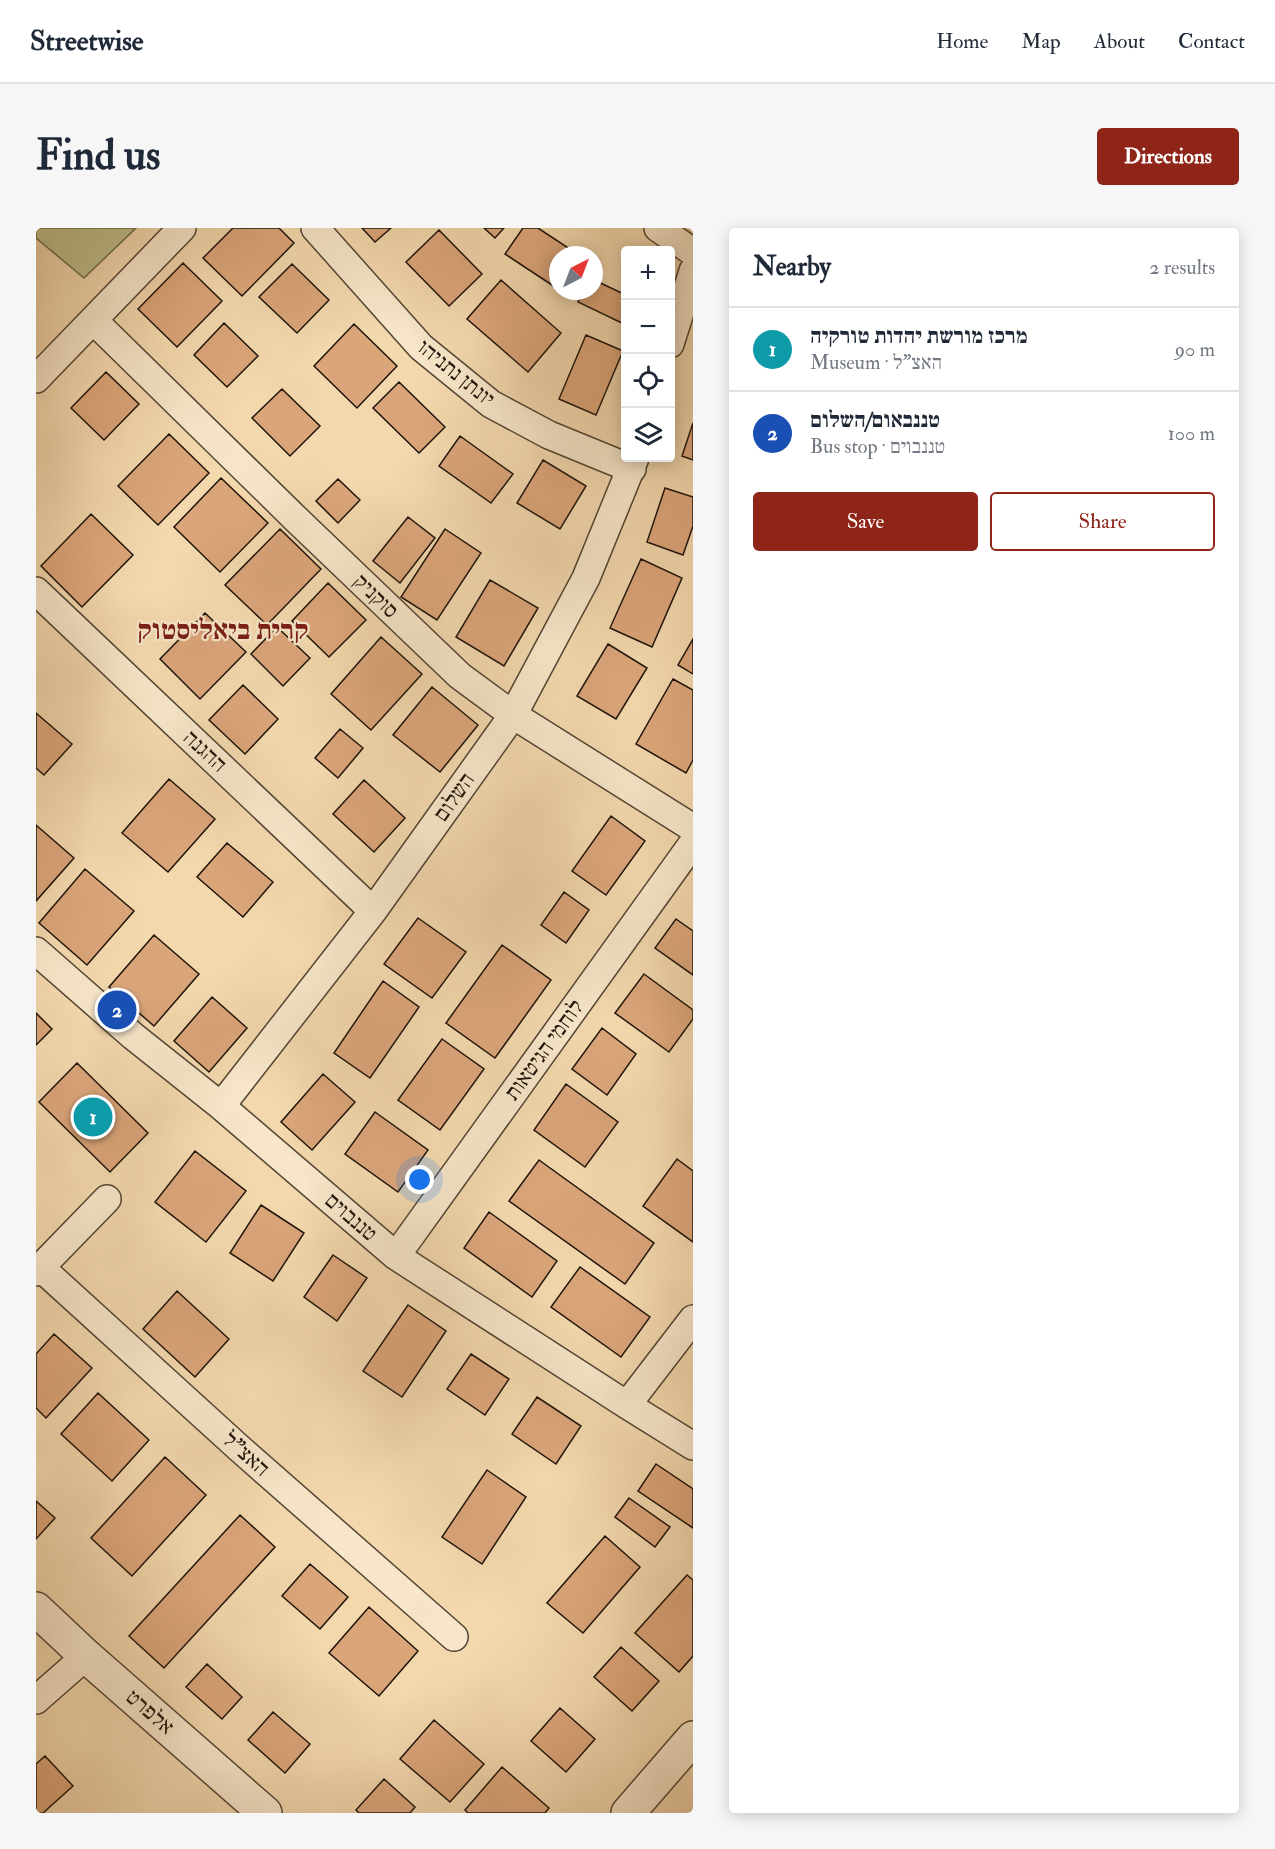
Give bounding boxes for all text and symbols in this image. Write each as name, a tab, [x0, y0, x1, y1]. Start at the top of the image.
text: Streetwise	[30, 24, 144, 59]
text: Home	[936, 28, 988, 55]
text: Map	[1021, 28, 1061, 55]
text: About	[1094, 28, 1145, 55]
text: Contact	[1178, 28, 1245, 55]
button: Directions	[1097, 128, 1239, 185]
text: Find us	[36, 130, 160, 182]
north arrow	[549, 246, 603, 300]
map controls	[621, 246, 675, 462]
button: +	[621, 246, 675, 300]
text: Nearby	[753, 251, 831, 283]
text: 2 results	[1149, 255, 1215, 280]
button: −	[621, 300, 675, 354]
text: מרכז מורשת יהדות טורקיה	[810, 322, 1028, 350]
street label: יונתן נתניהו	[412, 333, 500, 413]
text: 1	[769, 337, 776, 362]
text: 90 m	[1175, 337, 1215, 362]
text: Museum · האצ"ל	[810, 350, 942, 375]
button: locate	[621, 354, 675, 408]
text: טננבאום/השלום	[810, 406, 940, 434]
button: layers	[621, 408, 675, 462]
text: 2	[767, 421, 778, 446]
text: 100 m	[1168, 421, 1215, 446]
text: Bus stop · טננבוים	[810, 434, 945, 459]
button: Save	[753, 492, 978, 551]
button: Share	[990, 492, 1215, 551]
street label: סוקניק	[347, 568, 405, 624]
district label: קרית ביאליסטוק	[138, 613, 308, 648]
street label: ההגנה	[177, 724, 233, 778]
street label: השלום	[427, 767, 481, 827]
pin: 2	[98, 988, 136, 1032]
street label: לוחמי הגיטאות	[498, 994, 590, 1106]
pin: 1	[74, 1094, 112, 1140]
your location	[405, 1165, 434, 1194]
street label: טננבוים	[319, 1186, 383, 1248]
street label: האצ"ל	[216, 1425, 276, 1483]
street label: אלפרט	[120, 1683, 180, 1741]

